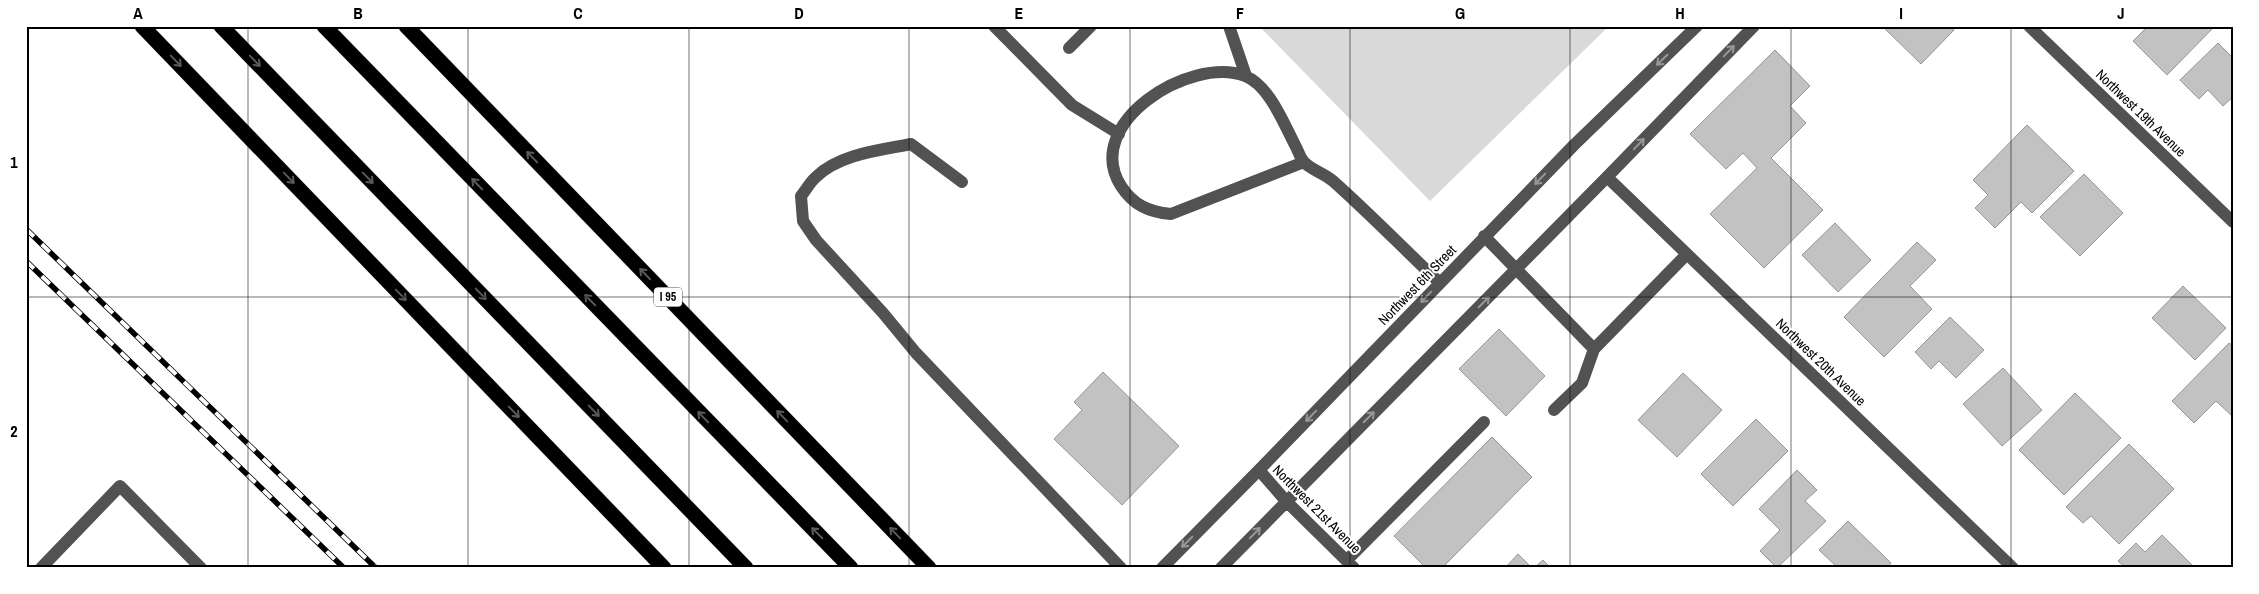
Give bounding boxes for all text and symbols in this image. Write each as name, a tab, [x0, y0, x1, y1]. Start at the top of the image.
text: A	[133, 2, 143, 24]
text: B	[353, 2, 363, 24]
text: C	[573, 2, 583, 24]
text: D	[794, 2, 804, 24]
text: E	[1015, 2, 1024, 24]
text: F	[1236, 2, 1244, 24]
text: G	[1455, 2, 1465, 24]
text: H	[1675, 2, 1685, 24]
text: I	[1899, 2, 1903, 24]
text: J	[2117, 2, 2125, 24]
one-way arrow	[1723, 45, 1735, 58]
one-way arrow	[1655, 54, 1668, 66]
one-way arrow	[170, 55, 182, 68]
one-way arrow	[248, 55, 260, 67]
street label: Northwest 19th Avenue	[2092, 65, 2190, 161]
one-way arrow	[1633, 138, 1645, 151]
text: 1	[10, 151, 18, 173]
one-way arrow	[526, 151, 538, 163]
one-way arrow	[283, 172, 295, 185]
one-way arrow	[362, 172, 374, 184]
one-way arrow	[1534, 173, 1546, 186]
one-way arrow	[471, 177, 483, 190]
street label: Northwest 6th Street	[1374, 241, 1460, 329]
one-way arrow	[639, 268, 651, 280]
one-way arrow	[475, 288, 487, 301]
road number: I 95	[654, 288, 682, 306]
one-way arrow	[395, 289, 407, 301]
one-way arrow	[1420, 291, 1433, 303]
one-way arrow	[584, 294, 596, 307]
one-way arrow	[1478, 296, 1490, 308]
street label: Northwest 20th Avenue	[1772, 314, 1870, 410]
one-way arrow	[588, 405, 600, 417]
one-way arrow	[508, 406, 520, 418]
one-way arrow	[776, 410, 788, 422]
one-way arrow	[1305, 410, 1318, 422]
one-way arrow	[697, 411, 709, 423]
one-way arrow	[1363, 411, 1375, 423]
text: 2	[10, 420, 18, 442]
street label: Northwest 21st Avenue	[1269, 461, 1365, 557]
one-way arrow	[811, 527, 823, 539]
one-way arrow	[890, 527, 902, 539]
one-way arrow	[1249, 527, 1261, 539]
one-way arrow	[1181, 536, 1194, 548]

